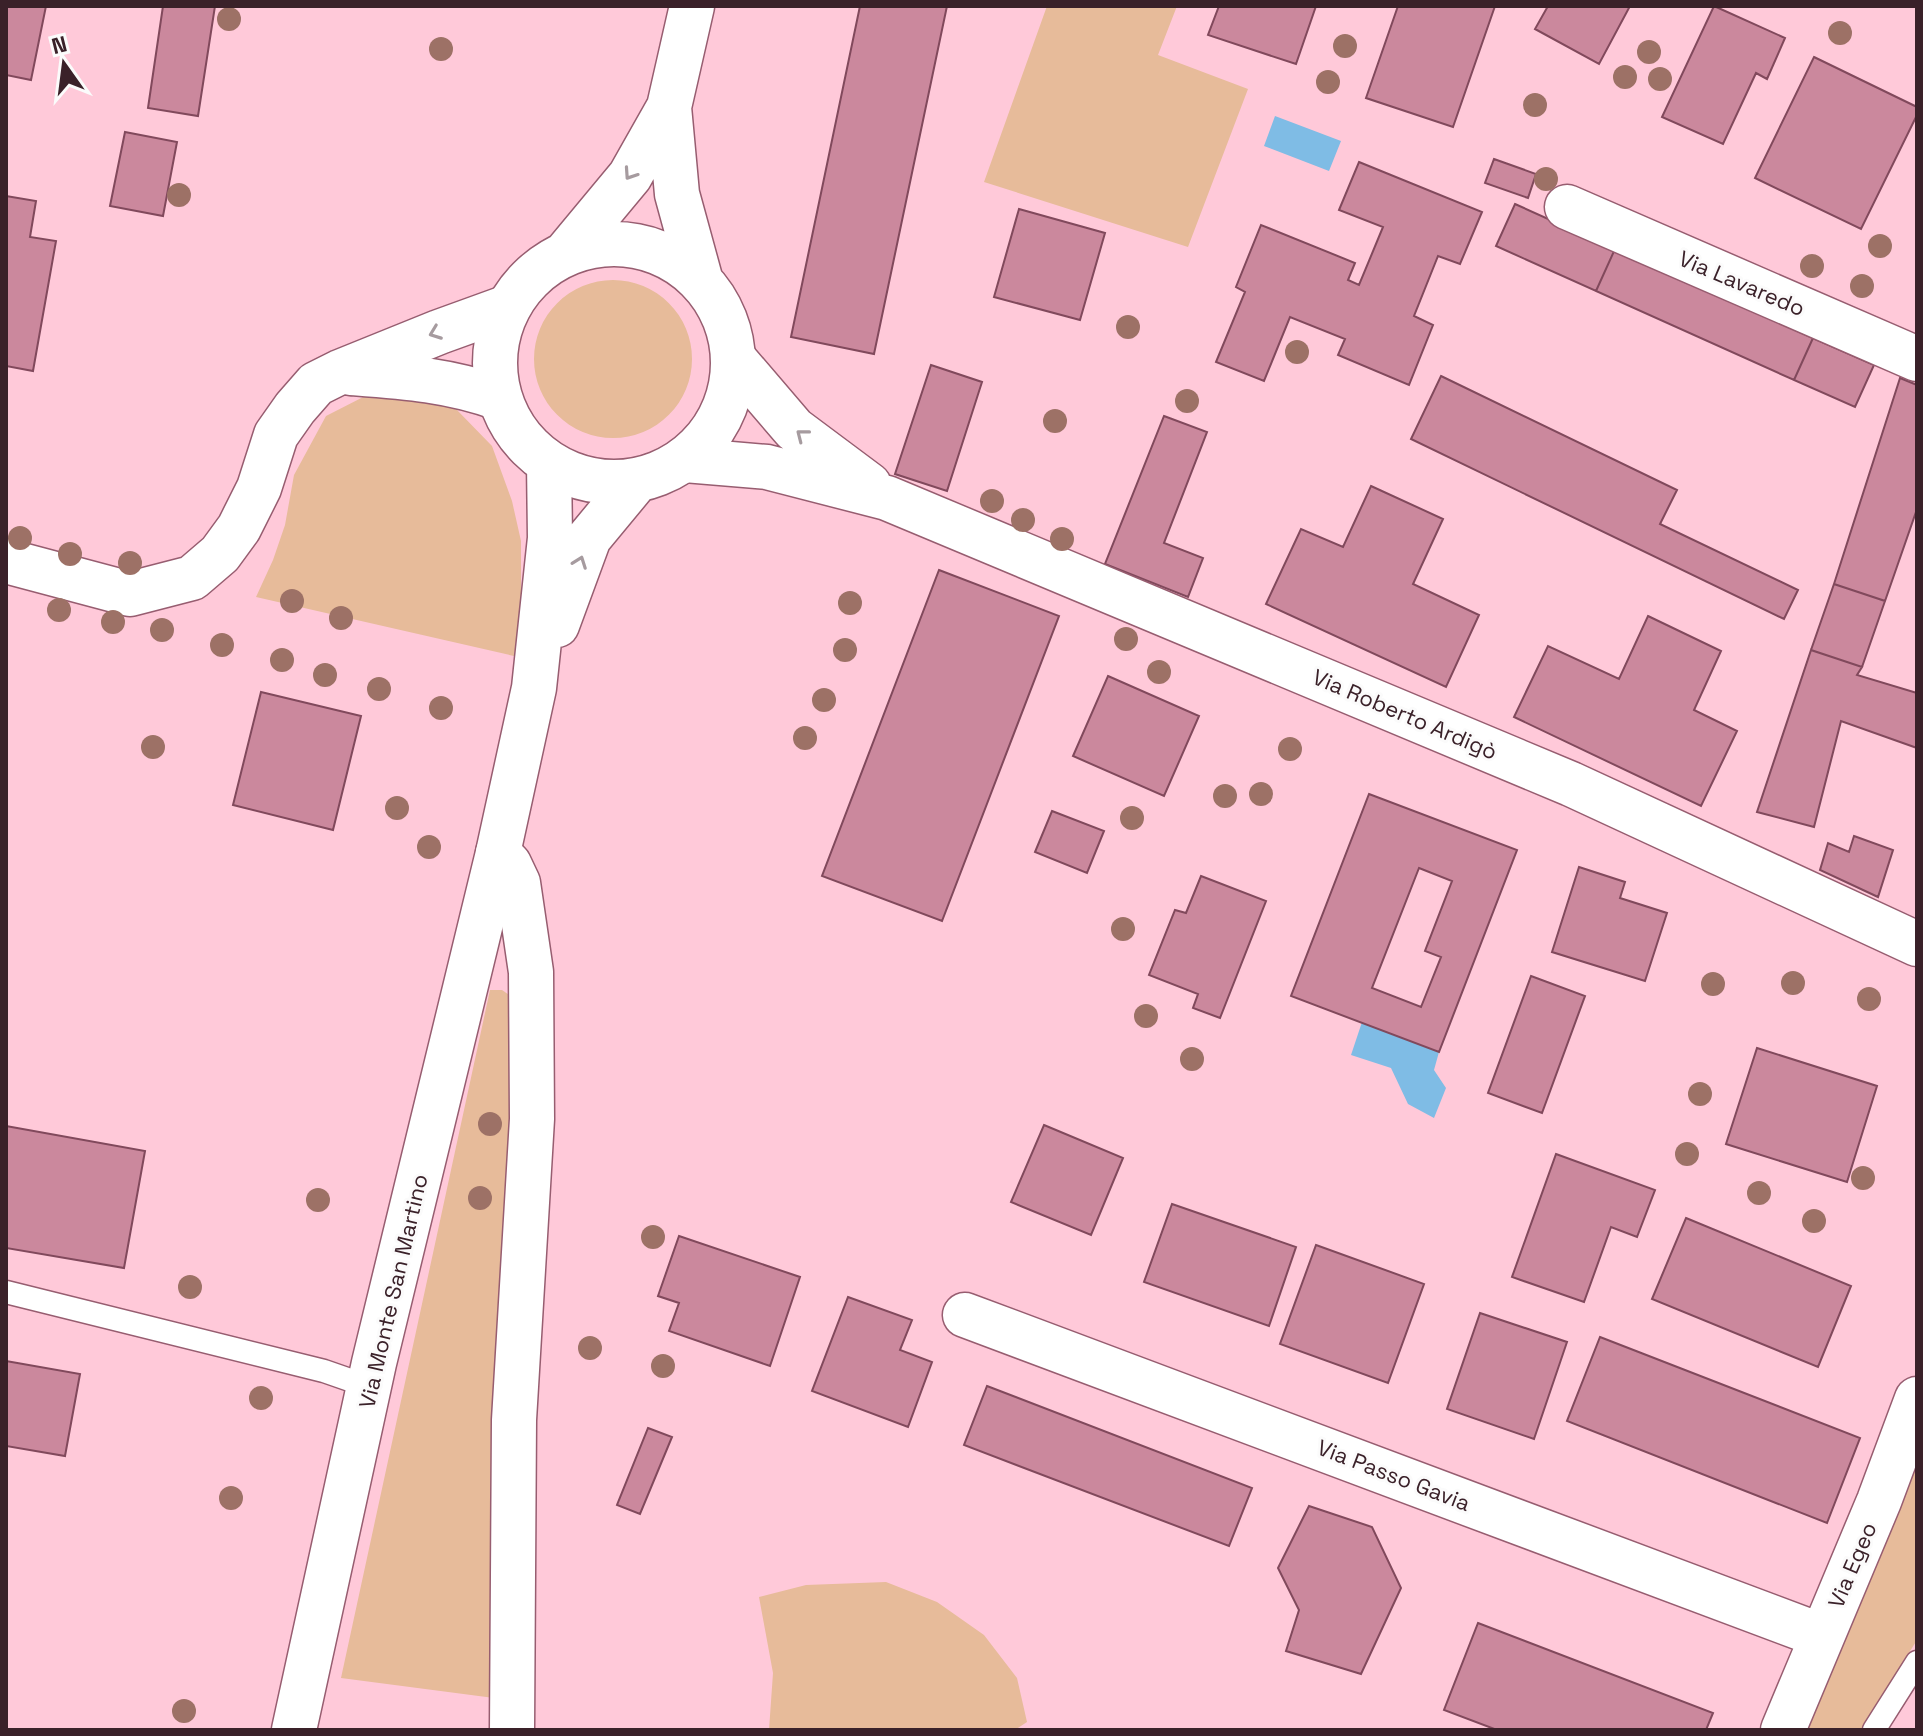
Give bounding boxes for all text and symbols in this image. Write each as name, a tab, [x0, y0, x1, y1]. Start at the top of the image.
north arrow	[24, 24, 104, 104]
text: N	[49, 29, 70, 60]
one-way arrow	[625, 166, 640, 180]
street label: Via Lavaredo	[1675, 244, 1809, 322]
one-way arrow	[429, 324, 443, 340]
one-way arrow	[796, 430, 811, 444]
one-way arrow	[570, 555, 587, 569]
street label: Via Roberto Ardigò	[1308, 662, 1502, 766]
street label: Via Monte San Martino	[352, 1171, 434, 1411]
street label: Via Passo Gavia	[1313, 1433, 1475, 1517]
street label: Via Egeo	[1821, 1518, 1883, 1612]

